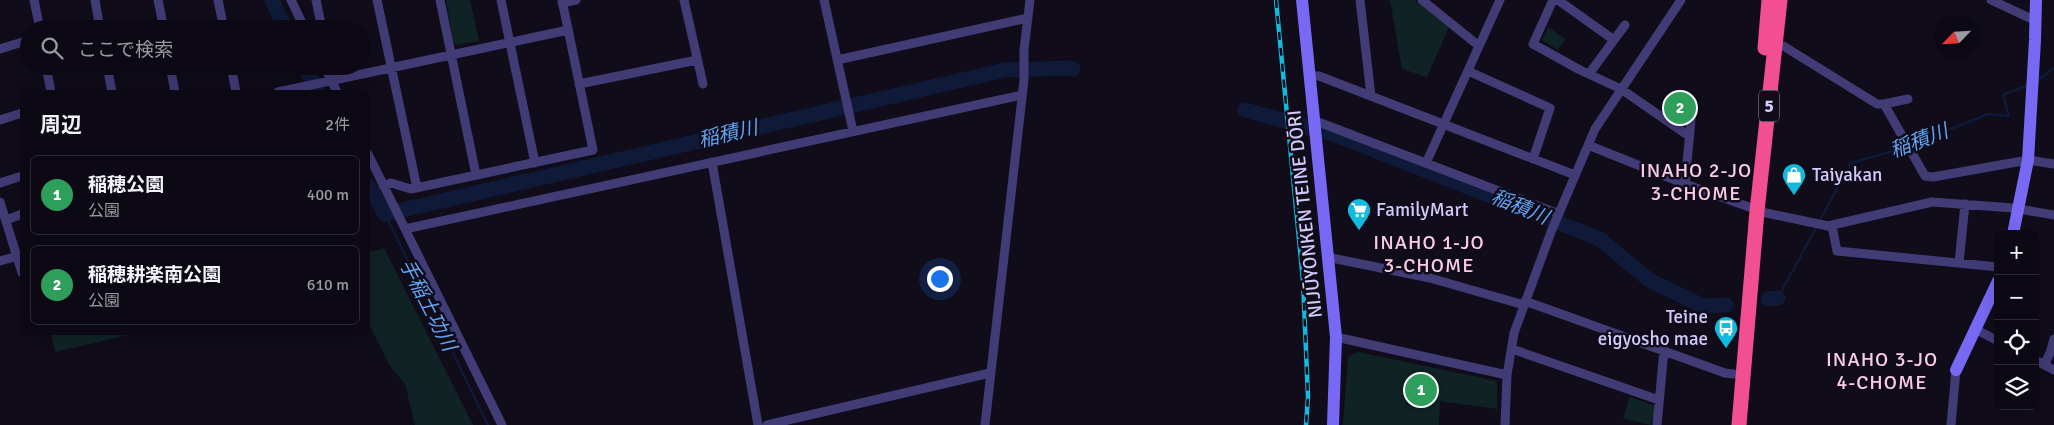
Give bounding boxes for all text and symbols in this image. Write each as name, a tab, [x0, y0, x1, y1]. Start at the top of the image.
north arrow	[1934, 15, 1979, 60]
search box	[20, 20, 370, 75]
icon: search	[38, 34, 66, 62]
text: ここで検索	[78, 38, 173, 62]
pin: 2	[1664, 89, 1696, 127]
road number: 5	[1759, 90, 1779, 122]
street label: NIJŪYONKEN TEINE DŌRI	[1282, 109, 1328, 319]
text: 周辺	[40, 112, 82, 138]
text: 2件	[325, 115, 350, 135]
water label: 稲積川	[696, 115, 762, 153]
water label: 稲積川	[1887, 118, 1953, 163]
district label: INAHO 2-JO 3-CHOME	[1640, 158, 1752, 206]
shop icon: Taiyakan	[1781, 162, 1807, 196]
place label: Taiyakan	[1812, 163, 1882, 187]
text: 稲穂公園	[88, 173, 164, 197]
water label: 稲積川	[1488, 184, 1554, 231]
text: 1	[53, 185, 61, 205]
text: 400 m	[307, 185, 349, 205]
supermarket icon: FamilyMart	[1346, 197, 1372, 231]
place label: FamilyMart	[1376, 198, 1469, 222]
text: 公園	[88, 201, 120, 221]
district label: INAHO 1-JO 3-CHOME	[1373, 230, 1485, 278]
map controls	[1994, 230, 2039, 410]
button: +	[1994, 230, 2039, 275]
water label: 手稲土功川	[394, 255, 463, 357]
text: 稲穂耕楽南公園	[88, 263, 221, 287]
your location	[927, 266, 953, 292]
text: 2	[53, 275, 61, 295]
text: 610 m	[307, 275, 349, 295]
button: −	[1994, 275, 2039, 320]
text: 公園	[88, 291, 120, 311]
place label: Teine eigyosho mae	[1598, 305, 1708, 351]
bus stop icon: Teine eigyosho mae	[1713, 315, 1739, 349]
button: locate	[1994, 320, 2039, 365]
district label: INAHO 3-JO 4-CHOME	[1826, 347, 1938, 395]
button: layers	[1994, 365, 2039, 410]
pin: 1	[1405, 371, 1437, 409]

